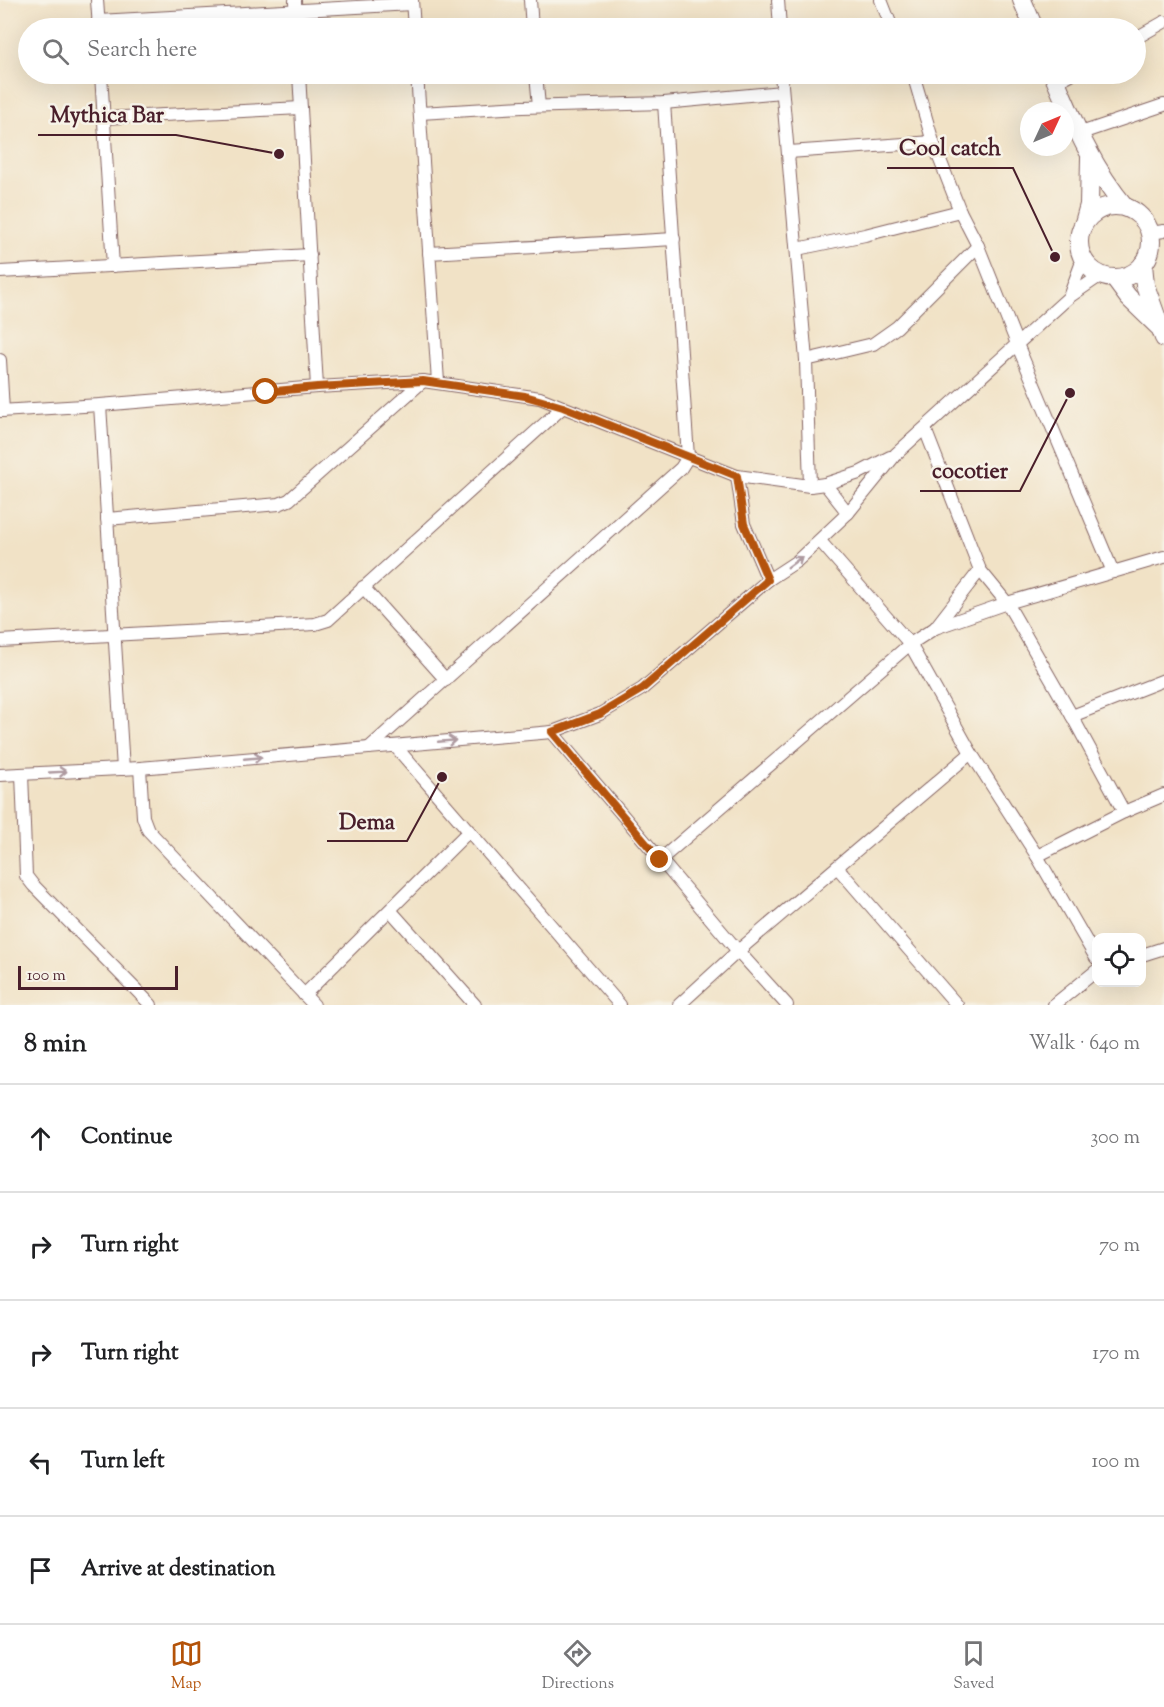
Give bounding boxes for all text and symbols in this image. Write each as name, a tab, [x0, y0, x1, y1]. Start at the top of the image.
search box	[18, 18, 1146, 84]
icon: search	[39, 35, 72, 68]
text: Search here	[87, 35, 197, 67]
callout: Mythica Bar	[38, 95, 176, 135]
text: Mythica Bar	[50, 101, 165, 133]
north arrow	[1020, 102, 1074, 156]
callout: Cool catch	[887, 128, 1013, 168]
text: Cool catch	[899, 134, 1001, 166]
route start	[252, 378, 278, 404]
callout: cocotier	[920, 451, 1020, 491]
text: cocotier	[932, 457, 1009, 489]
one-way arrow	[787, 555, 803, 568]
one-way arrow	[437, 735, 457, 746]
one-way arrow	[242, 752, 262, 763]
one-way arrow	[48, 767, 68, 778]
callout: Dema	[327, 801, 407, 841]
text: Dema	[339, 808, 396, 840]
route end	[646, 846, 672, 872]
map controls	[1092, 933, 1146, 987]
button: locate	[1092, 933, 1146, 987]
scale bar	[18, 963, 178, 990]
text: 100 m	[27, 965, 66, 988]
text: 8 min	[24, 1026, 87, 1063]
text: Walk · 640 m	[1029, 1030, 1140, 1059]
icon: ahead	[24, 1122, 57, 1155]
text: Continue	[81, 1122, 172, 1154]
text: 300 m	[1090, 1124, 1140, 1153]
icon: right	[24, 1230, 57, 1263]
text: Turn right	[81, 1230, 178, 1262]
text: 70 m	[1099, 1232, 1140, 1261]
icon: right	[24, 1338, 57, 1371]
text: Turn right	[81, 1338, 178, 1370]
text: 170 m	[1092, 1340, 1140, 1369]
icon: left	[24, 1446, 57, 1479]
text: Turn left	[81, 1446, 164, 1478]
text: 100 m	[1091, 1448, 1140, 1477]
icon: arrive	[24, 1554, 57, 1587]
text: Arrive at destination	[81, 1554, 276, 1586]
tab: Map	[170, 1637, 203, 1696]
tab: Directions	[542, 1637, 614, 1696]
tab: Saved	[953, 1637, 994, 1696]

